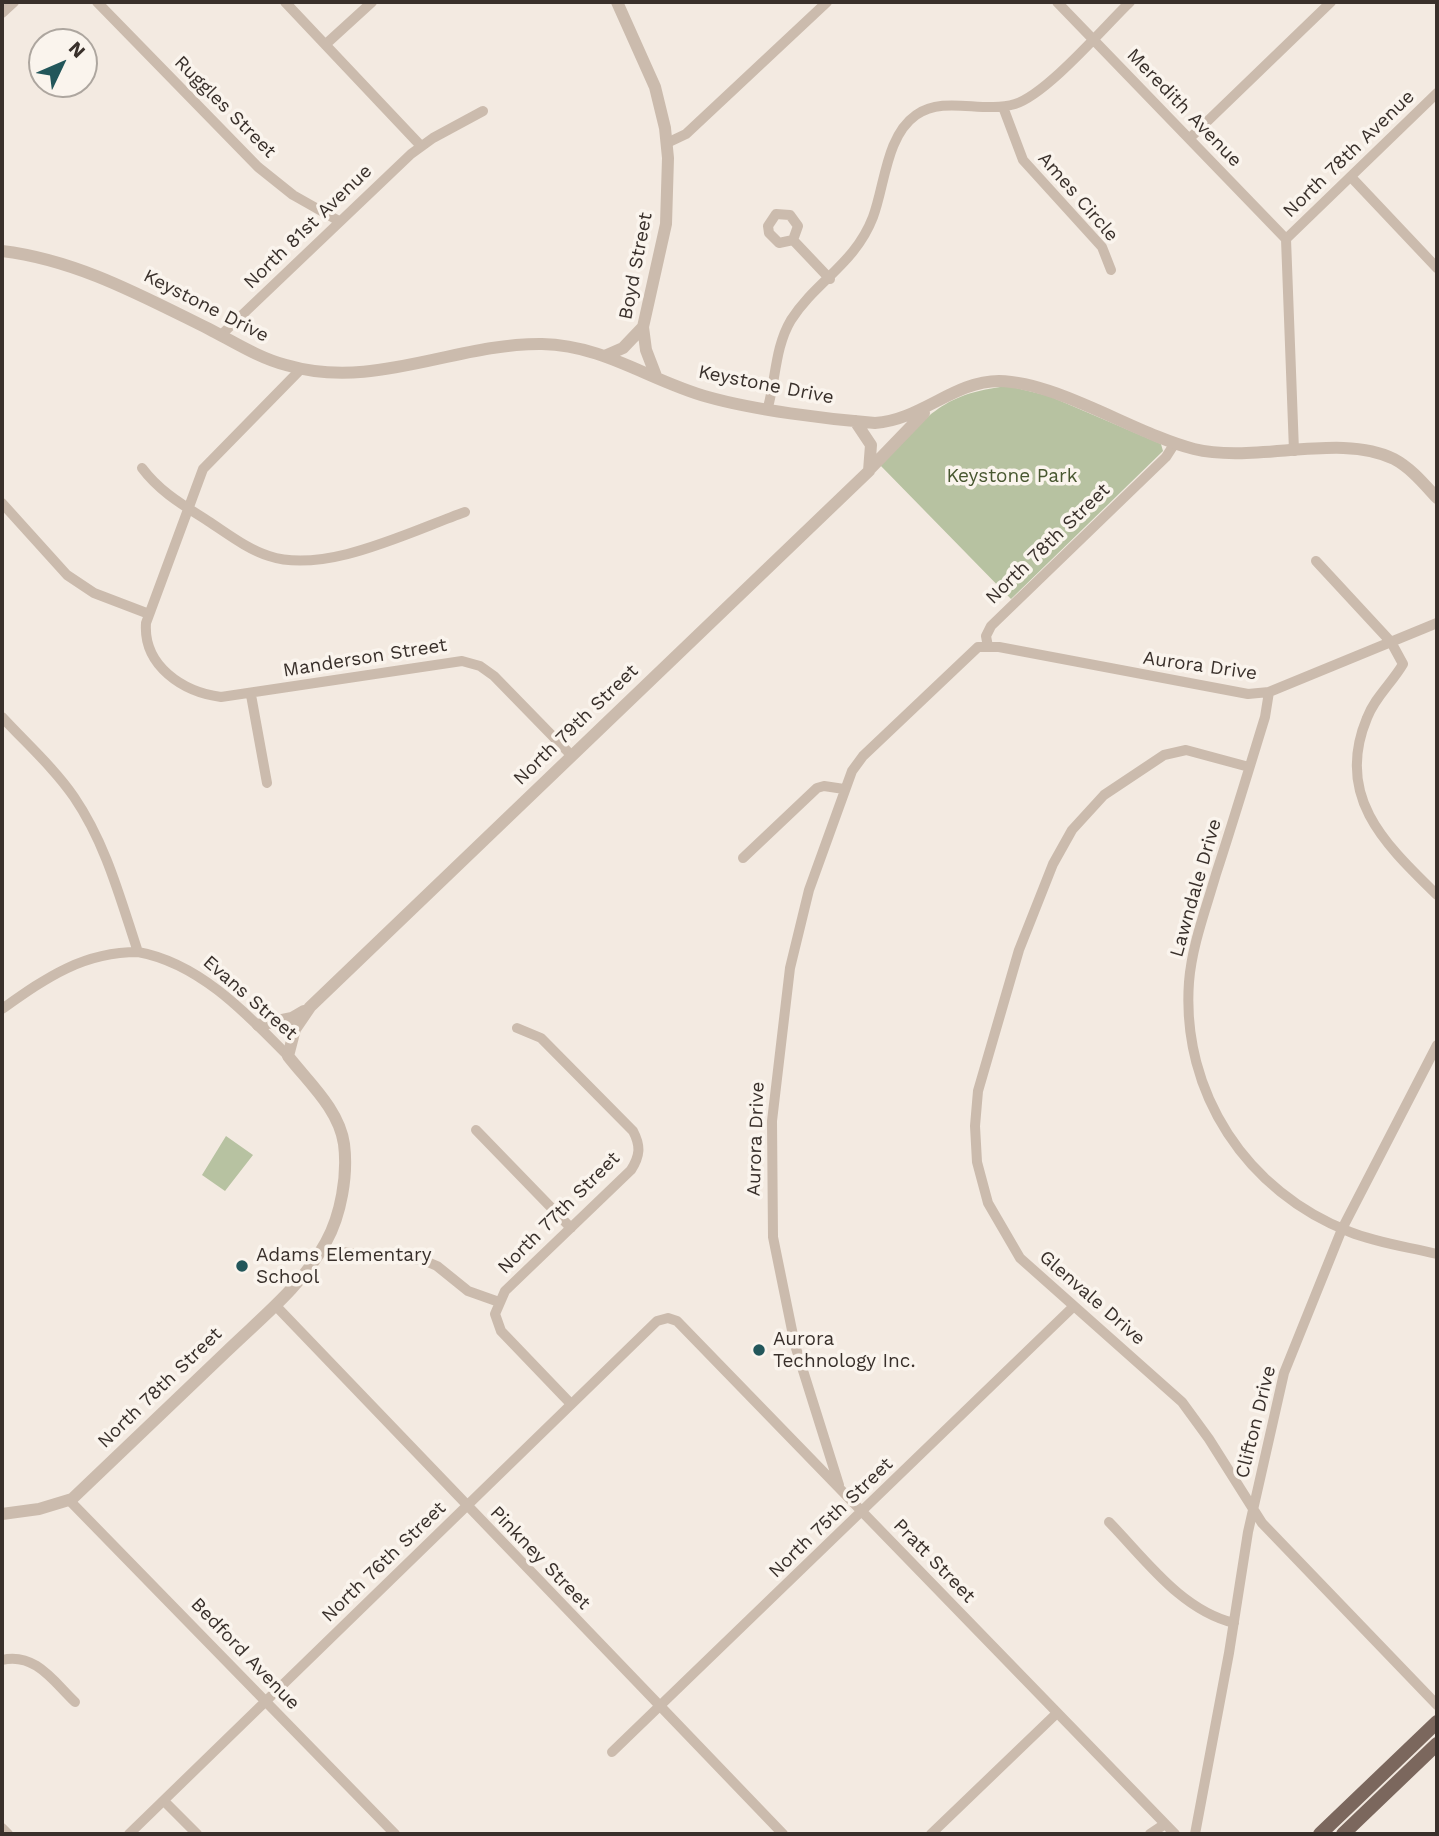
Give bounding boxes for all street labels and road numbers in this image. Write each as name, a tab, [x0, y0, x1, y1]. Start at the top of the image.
street label: Meredith Avenue	[1122, 44, 1246, 172]
street label: Ruggles Street	[169, 51, 281, 163]
street label: North 78th Avenue	[1279, 85, 1419, 223]
street label: Ames Circle	[1033, 148, 1123, 246]
street label: North 81st Avenue	[239, 160, 377, 294]
street label: Boyd Street	[614, 210, 658, 322]
street label: Keystone Drive	[140, 265, 272, 347]
street label: Keystone Drive	[696, 361, 836, 409]
street label: North 78th Street	[981, 479, 1115, 609]
street label: Manderson Street	[281, 634, 449, 682]
street label: Aurora Drive	[1142, 647, 1258, 685]
street label: North 79th Street	[509, 660, 643, 790]
street label: Lawndale Drive	[1165, 816, 1227, 960]
street label: Evans Street	[198, 951, 302, 1045]
street label: Aurora Drive	[743, 1081, 769, 1197]
street label: North 77th Street	[493, 1147, 625, 1279]
street label: Glenvale Drive	[1034, 1246, 1150, 1350]
street label: North 78th Street	[93, 1323, 227, 1453]
street label: Clifton Drive	[1231, 1363, 1281, 1481]
street label: North 75th Street	[764, 1453, 898, 1583]
street label: North 76th Street	[317, 1497, 451, 1627]
street label: Pinkney Street	[485, 1502, 595, 1614]
street label: Pratt Street	[888, 1514, 980, 1608]
street label: Bedford Avenue	[186, 1593, 304, 1715]

